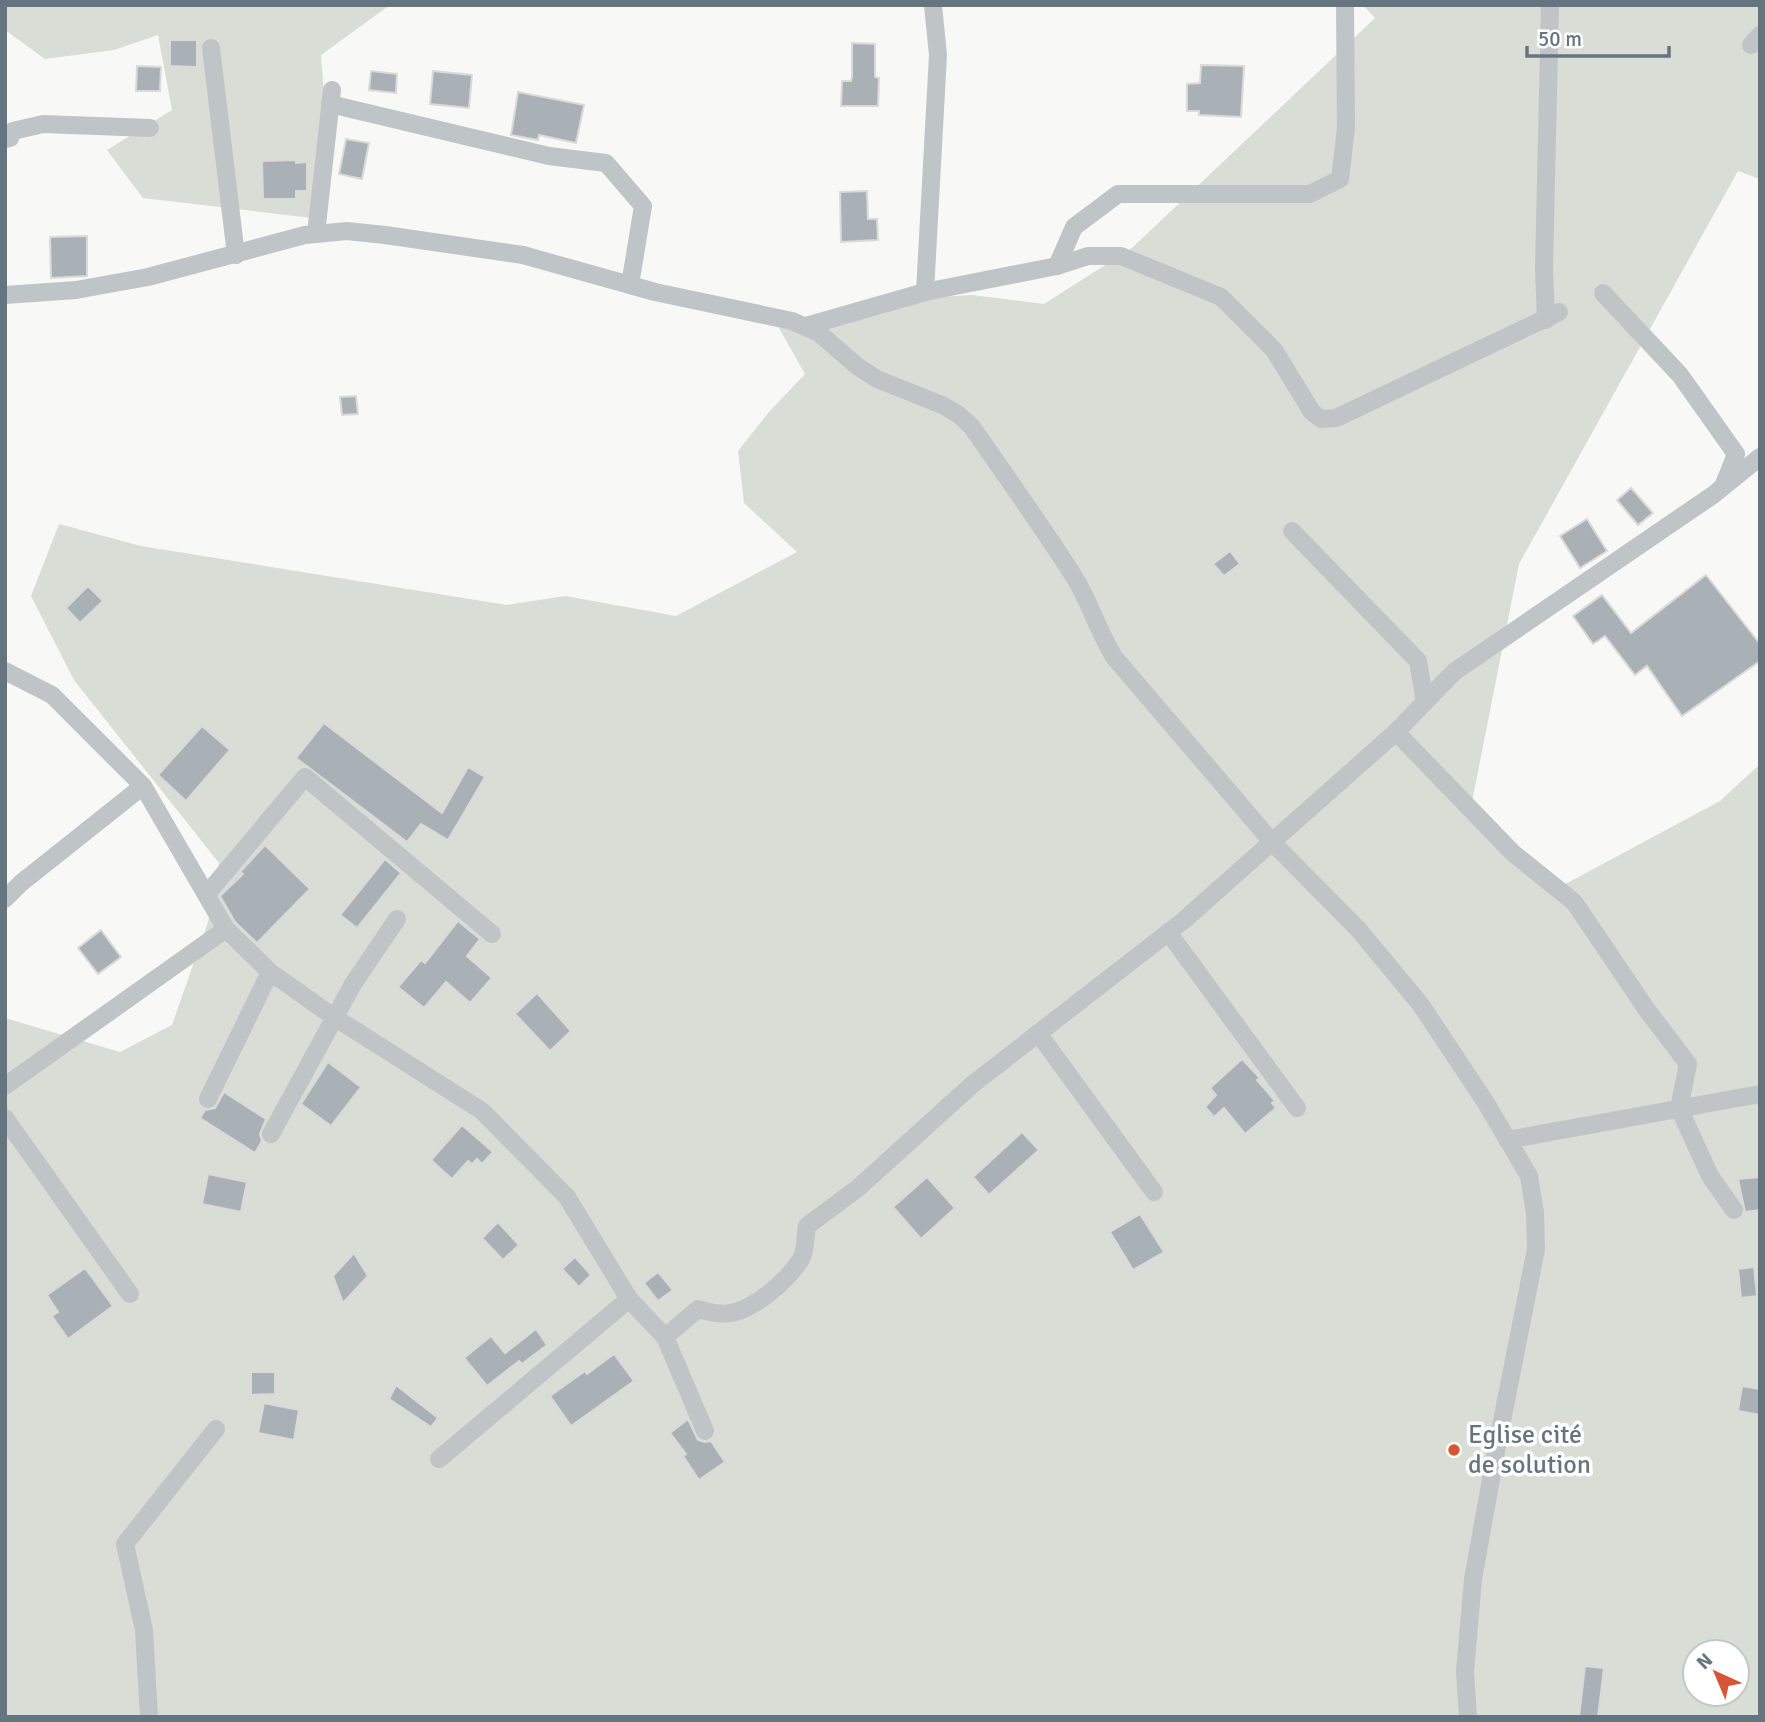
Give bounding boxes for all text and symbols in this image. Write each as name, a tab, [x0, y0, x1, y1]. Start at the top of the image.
scale bar	[1527, 14, 1669, 58]
text: 50 m	[1538, 26, 1582, 52]
place label: Eglise cité de solution	[1468, 1419, 1591, 1481]
marker: Eglise cité de solution	[1446, 1442, 1462, 1458]
north arrow	[1681, 1638, 1751, 1708]
text: N	[1692, 1648, 1718, 1675]

